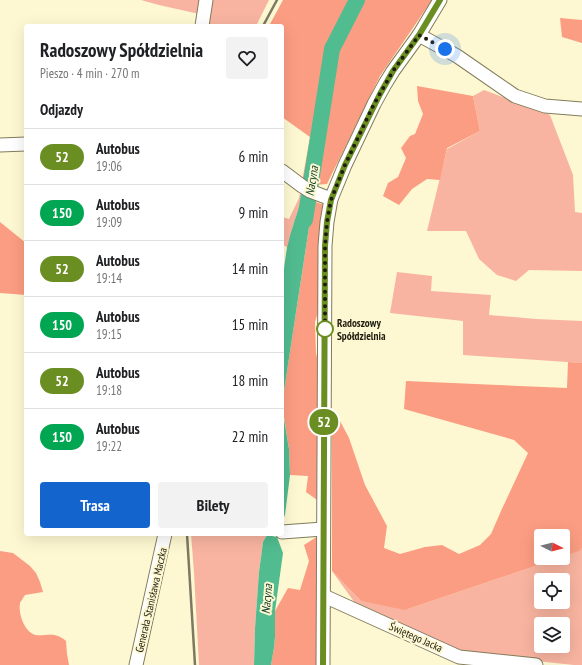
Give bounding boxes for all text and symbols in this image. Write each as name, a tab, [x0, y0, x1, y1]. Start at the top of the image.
button: heart	[226, 37, 268, 79]
text: Radoszowy Spółdzielnia	[40, 38, 203, 62]
your location	[435, 39, 455, 59]
text: Pieszo · 4 min · 270 m	[40, 65, 140, 82]
text: Odjazdy	[40, 100, 83, 119]
text: Autobus	[96, 139, 140, 158]
text: 6 min	[238, 147, 268, 166]
text: 52	[55, 148, 69, 166]
text: 19:06	[96, 158, 122, 175]
water label: Nacyna	[302, 164, 321, 197]
text: Autobus	[96, 195, 140, 214]
text: 9 min	[238, 203, 268, 222]
text: 150	[52, 204, 72, 222]
text: 19:09	[96, 214, 122, 231]
text: Autobus	[96, 251, 140, 270]
text: 14 min	[232, 259, 268, 278]
text: 52	[55, 260, 69, 278]
text: 19:14	[96, 270, 122, 287]
text: Autobus	[96, 307, 140, 326]
text: 15 min	[232, 315, 268, 334]
text: 150	[52, 316, 72, 334]
place label: Radoszowy Spółdzielnia	[337, 316, 386, 343]
marker: Radoszowy Spółdzielnia	[316, 320, 334, 338]
text: 19:15	[96, 326, 122, 343]
text: Autobus	[96, 363, 140, 382]
text: 18 min	[232, 371, 268, 390]
text: 52	[55, 372, 69, 390]
text: 19:18	[96, 382, 122, 399]
line badge: 52	[306, 409, 342, 435]
text: 52	[317, 413, 331, 431]
text: Autobus	[96, 419, 140, 438]
text: 22 min	[232, 427, 268, 446]
text: 150	[52, 428, 72, 446]
text: 19:22	[96, 438, 122, 455]
button: Trasa	[40, 482, 150, 528]
button: Bilety	[158, 482, 268, 528]
north arrow	[534, 529, 570, 565]
map controls	[534, 529, 570, 653]
street label: Generała Stanisława Maczka	[132, 546, 170, 654]
button: locate	[534, 573, 570, 609]
water label: Nacyna	[258, 582, 275, 615]
button: layers	[534, 617, 570, 653]
street label: Świętego Jacka	[387, 619, 445, 655]

